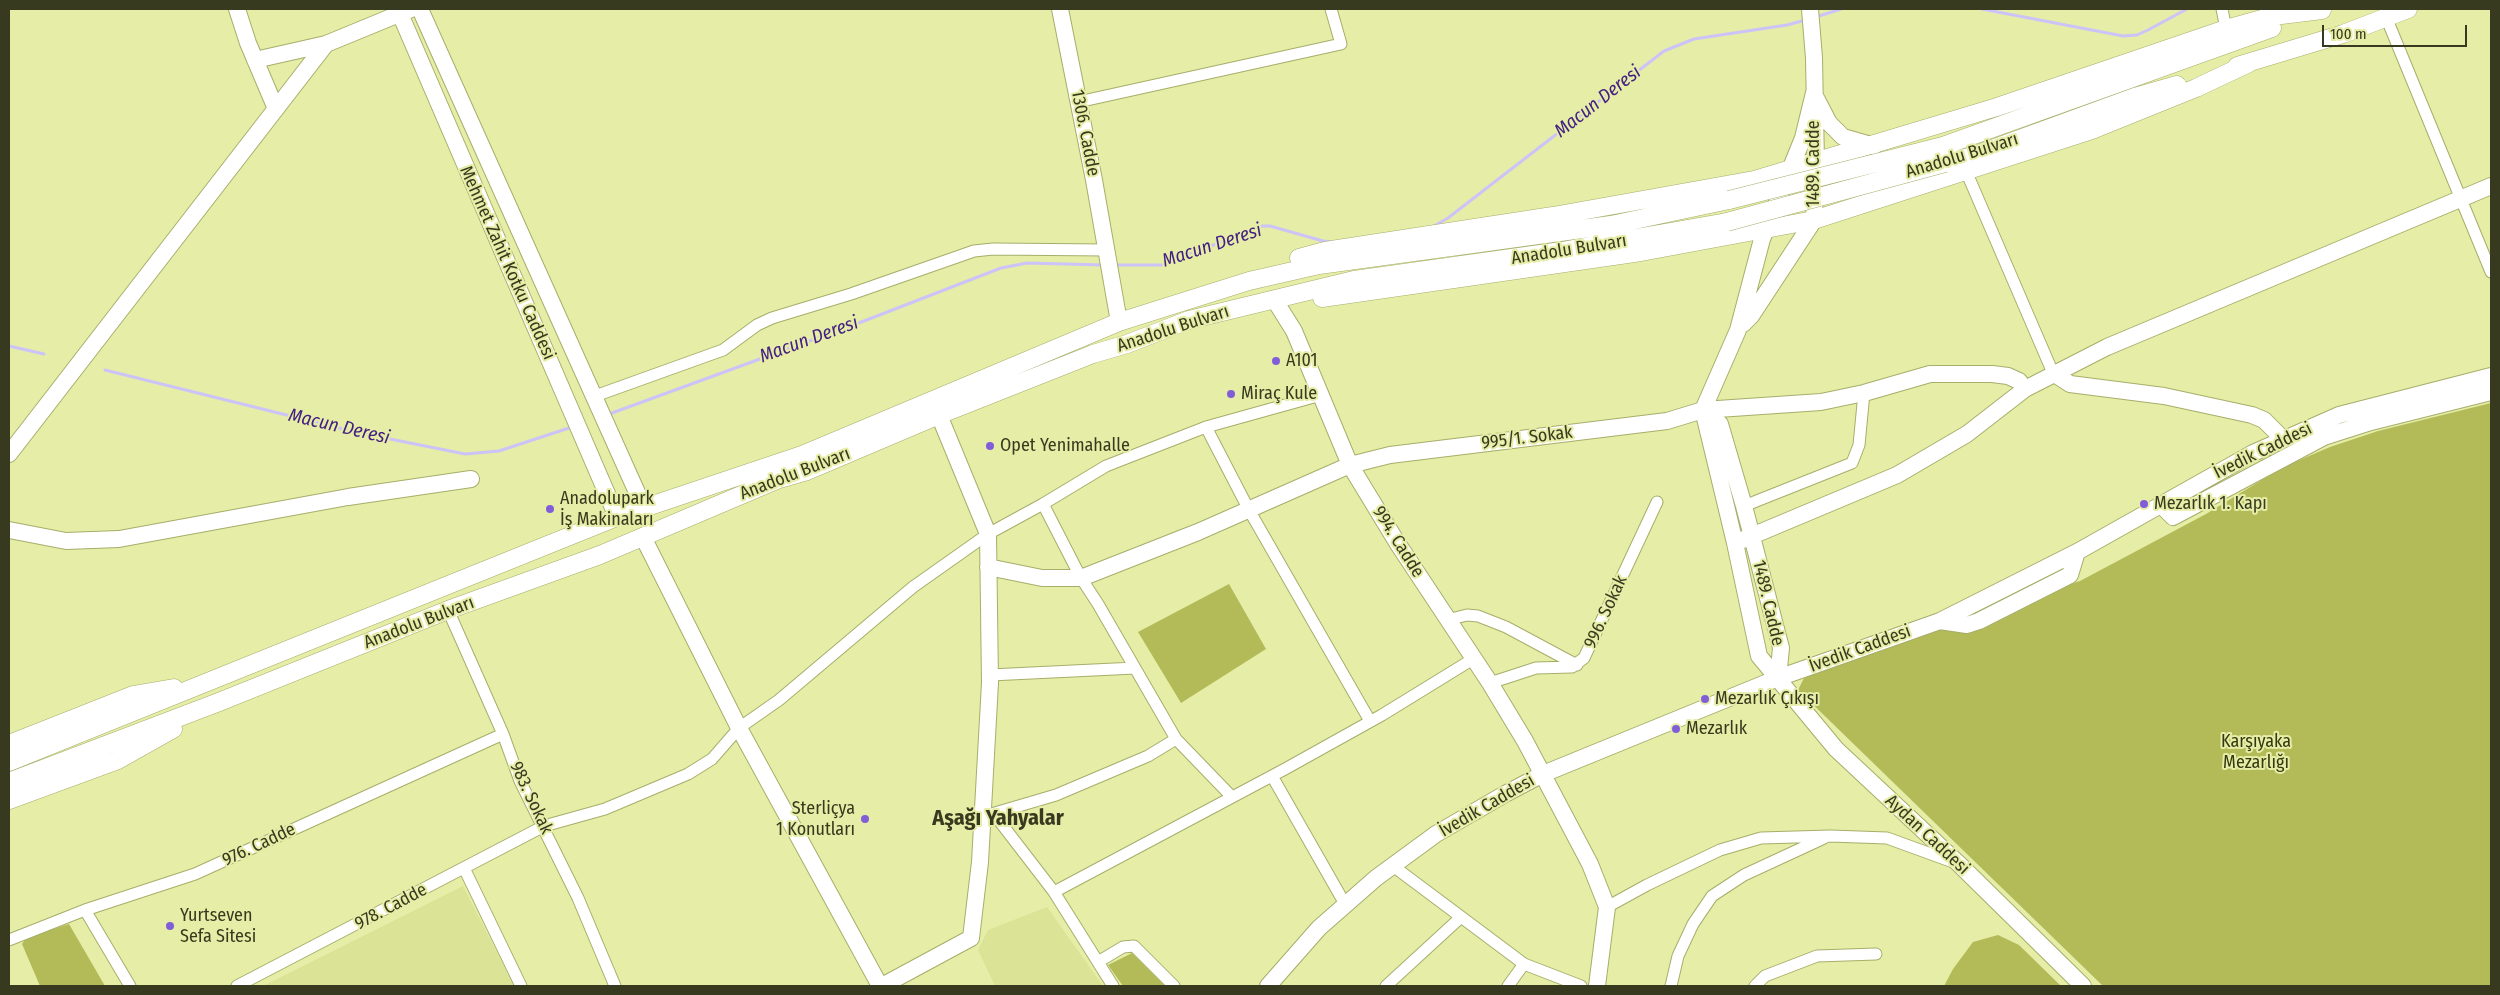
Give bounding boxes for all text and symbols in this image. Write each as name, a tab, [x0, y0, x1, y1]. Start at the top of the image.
scale bar	[2325, 15, 2470, 47]
text: 100 m	[2330, 25, 2367, 43]
water label: Macun Deresi	[1550, 61, 1646, 143]
street label: 1306. Cadde	[1066, 88, 1104, 178]
street label: 1489. Cadde	[1803, 120, 1825, 208]
street label: Anadolu Bulvarı	[1903, 129, 2021, 183]
street label: Mehmet Zahit Kotku Caddesi	[454, 163, 560, 363]
water label: Macun Deresi	[1159, 219, 1265, 273]
street label: Anadolu Bulvarı	[1510, 230, 1628, 270]
street label: Anadolu Bulvarı	[1114, 301, 1232, 357]
water label: Macun Deresi	[757, 312, 861, 368]
place label: A101	[1286, 350, 1318, 372]
marker: A101	[1270, 355, 1282, 367]
place label: Miraç Kule	[1241, 383, 1317, 405]
marker: Miraç Kule	[1225, 388, 1237, 400]
water label: Macun Deresi	[286, 404, 392, 450]
street label: İvedik Caddesi	[2210, 418, 2316, 484]
street label: 995/1. Sokak	[1480, 422, 1574, 454]
place label: Opet Yenimahalle	[1000, 435, 1130, 457]
marker: Opet Yenimahalle	[984, 440, 996, 452]
street label: Anadolu Bulvarı	[737, 443, 853, 505]
place label: Anadolupark İş Makinaları	[560, 488, 654, 530]
place label: Mezarlık 1. Kapı	[2154, 493, 2267, 515]
marker: Mezarlık 1. Kapı	[2138, 498, 2150, 510]
street label: 994. Cadde	[1368, 502, 1428, 582]
marker: Anadolupark İş Makinaları	[544, 503, 556, 515]
street label: 1489. Cadde	[1748, 558, 1788, 648]
street label: 996. Sokak	[1580, 572, 1632, 652]
street label: Anadolu Bulvarı	[361, 592, 477, 654]
street label: İvedik Caddesi	[1806, 621, 1914, 677]
place label: Mezarlık Çıkışı	[1715, 688, 1819, 710]
marker: Mezarlık Çıkışı	[1699, 693, 1711, 705]
place label: Mezarlık	[1686, 718, 1747, 740]
marker: Mezarlık	[1670, 723, 1682, 735]
park label: Karşıyaka Mezarlığı	[2221, 731, 2291, 774]
street label: 983. Sokak	[505, 758, 557, 838]
street label: İvedik Caddesi	[1435, 770, 1539, 842]
street label: Aydan Caddesi	[1880, 790, 1974, 880]
place label: Sterliçya 1 Konutları	[776, 798, 855, 841]
district label: Aşağı Yahyalar	[932, 806, 1064, 832]
marker: Sterliçya 1 Konutları	[859, 813, 871, 825]
street label: 976. Cadde	[219, 819, 299, 871]
street label: 978. Cadde	[351, 879, 431, 935]
place label: Yurtseven Sefa Sitesi	[180, 905, 256, 948]
marker: Yurtseven Sefa Sitesi	[164, 920, 176, 932]

